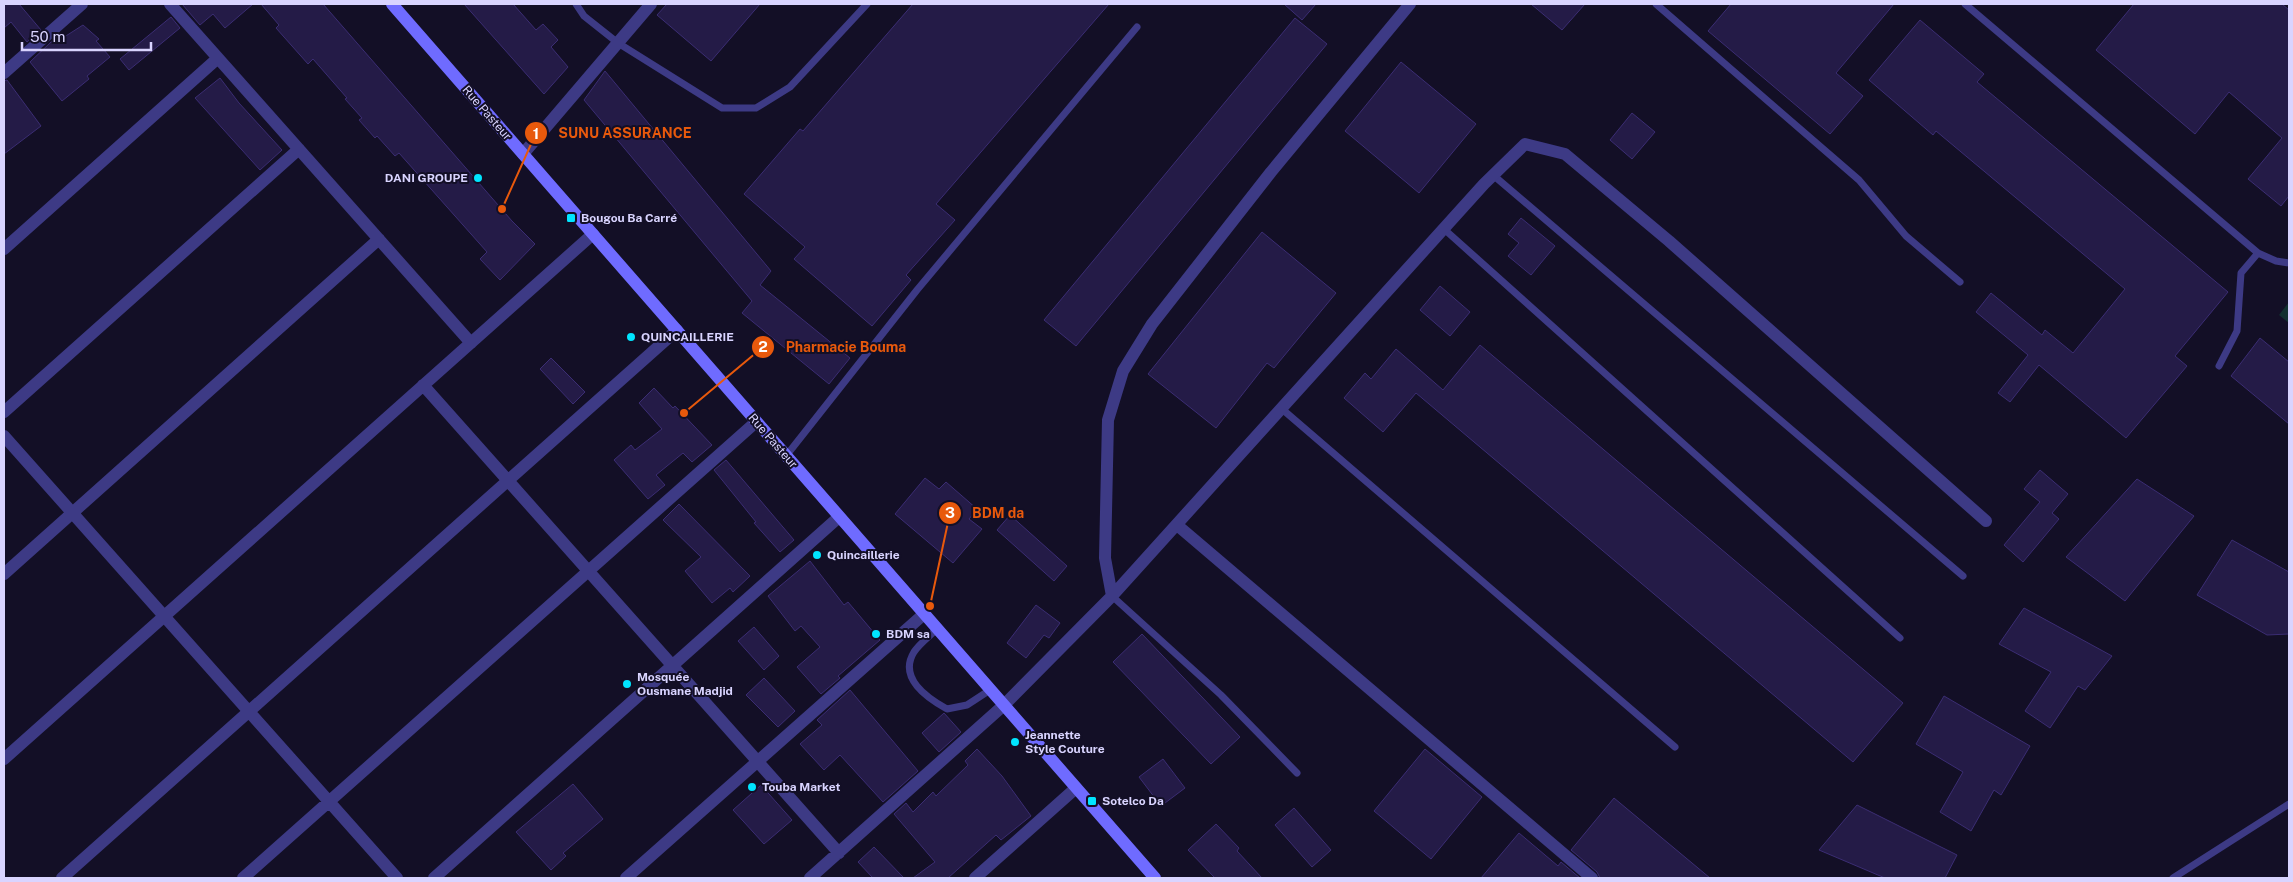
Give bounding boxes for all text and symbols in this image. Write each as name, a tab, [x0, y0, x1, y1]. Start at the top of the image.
scale bar	[22, 20, 151, 52]
text: 50 m	[30, 28, 65, 45]
street label: Rue Pasteur	[460, 83, 515, 143]
callout: SUNU ASSURANCE	[523, 119, 702, 148]
text: 1	[533, 125, 539, 142]
text: SUNU ASSURANCE	[558, 125, 692, 141]
place label: DANI GROUPE	[385, 171, 468, 185]
marker: DANI GROUPE	[472, 172, 484, 184]
place label: Bougou Ba Carré	[581, 211, 677, 225]
marker: Bougou Ba Carré	[565, 212, 577, 224]
place label: QUINCAILLERIE	[641, 330, 734, 344]
marker: QUINCAILLERIE	[625, 331, 637, 343]
callout: Pharmacie Bouma	[750, 333, 916, 362]
text: 2	[758, 338, 768, 355]
text: Pharmacie Bouma	[786, 339, 906, 355]
street label: Rue Pasteur	[746, 411, 801, 471]
callout: BDM da	[937, 499, 1035, 528]
text: 3	[945, 504, 955, 521]
text: BDM da	[972, 505, 1024, 521]
place label: Quincaillerie	[827, 548, 900, 562]
marker: Quincaillerie	[811, 549, 823, 561]
place label: BDM sa	[886, 627, 930, 641]
marker: BDM sa	[870, 628, 882, 640]
place label: Mosquée Ousmane Madjid	[637, 670, 733, 698]
marker: Mosquée Ousmane Madjid	[621, 678, 633, 690]
place label: Jeannette Style Couture	[1025, 728, 1105, 756]
marker: Jeannette Style Couture	[1009, 736, 1021, 748]
place label: Touba Market	[762, 780, 840, 794]
marker: Touba Market	[746, 781, 758, 793]
place label: Sotelco Da	[1102, 794, 1164, 808]
marker: Sotelco Da	[1086, 795, 1098, 807]

